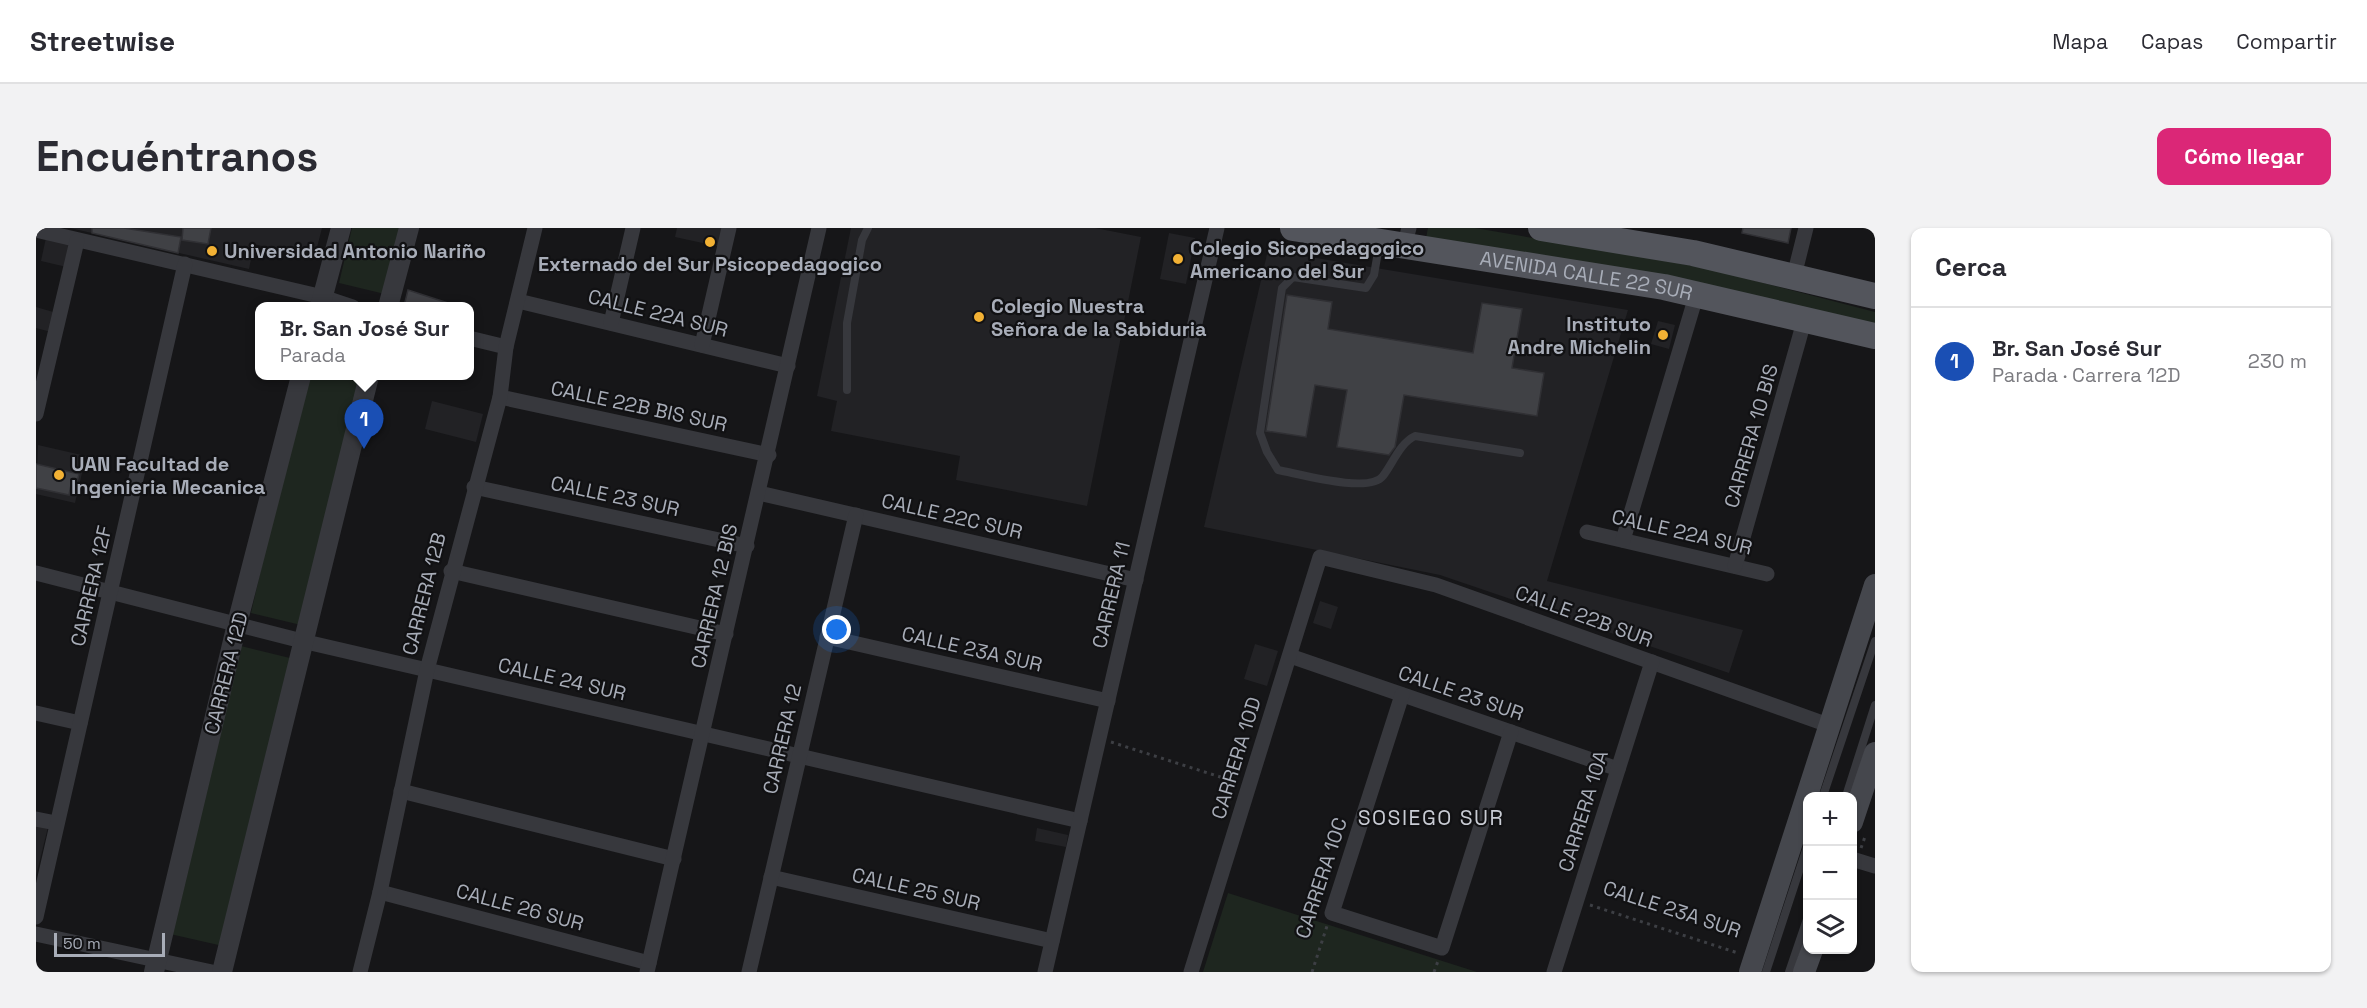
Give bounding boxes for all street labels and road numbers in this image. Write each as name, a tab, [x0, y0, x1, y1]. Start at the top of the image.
street label: AVENIDA CALLE 22 SUR	[1478, 245, 1695, 306]
street label: CALLE 22A SUR	[585, 283, 731, 343]
street label: CARRERA 10 BIS	[1718, 361, 1784, 511]
street label: CALLE 22B BIS SUR	[548, 375, 730, 437]
street label: CALLE 23 SUR	[548, 470, 682, 522]
street label: CALLE 22C SUR	[879, 487, 1025, 545]
street label: CALLE 22A SUR	[1609, 503, 1755, 561]
street label: CARRERA 12 BIS	[685, 521, 743, 671]
street label: CARRERA 12F	[64, 523, 118, 649]
street label: CARRERA 12B	[396, 530, 452, 658]
street label: CARRERA 11	[1086, 539, 1136, 651]
street label: CALLE 22B SUR	[1512, 579, 1656, 653]
street label: CARRERA 12D	[198, 609, 254, 737]
street label: CALLE 23A SUR	[899, 620, 1045, 678]
street label: CALLE 24 SUR	[495, 652, 629, 706]
street label: CALLE 23 SUR	[1395, 659, 1527, 727]
street label: CARRERA 12	[757, 681, 807, 797]
street label: CARRERA 10D	[1205, 694, 1267, 822]
street label: CARRERA 10A	[1552, 747, 1614, 875]
street label: CARRERA 10C	[1289, 814, 1353, 942]
street label: CALLE 25 SUR	[849, 862, 983, 916]
street label: CALLE 23A SUR	[1600, 874, 1744, 944]
street label: CALLE 26 SUR	[453, 877, 587, 937]

